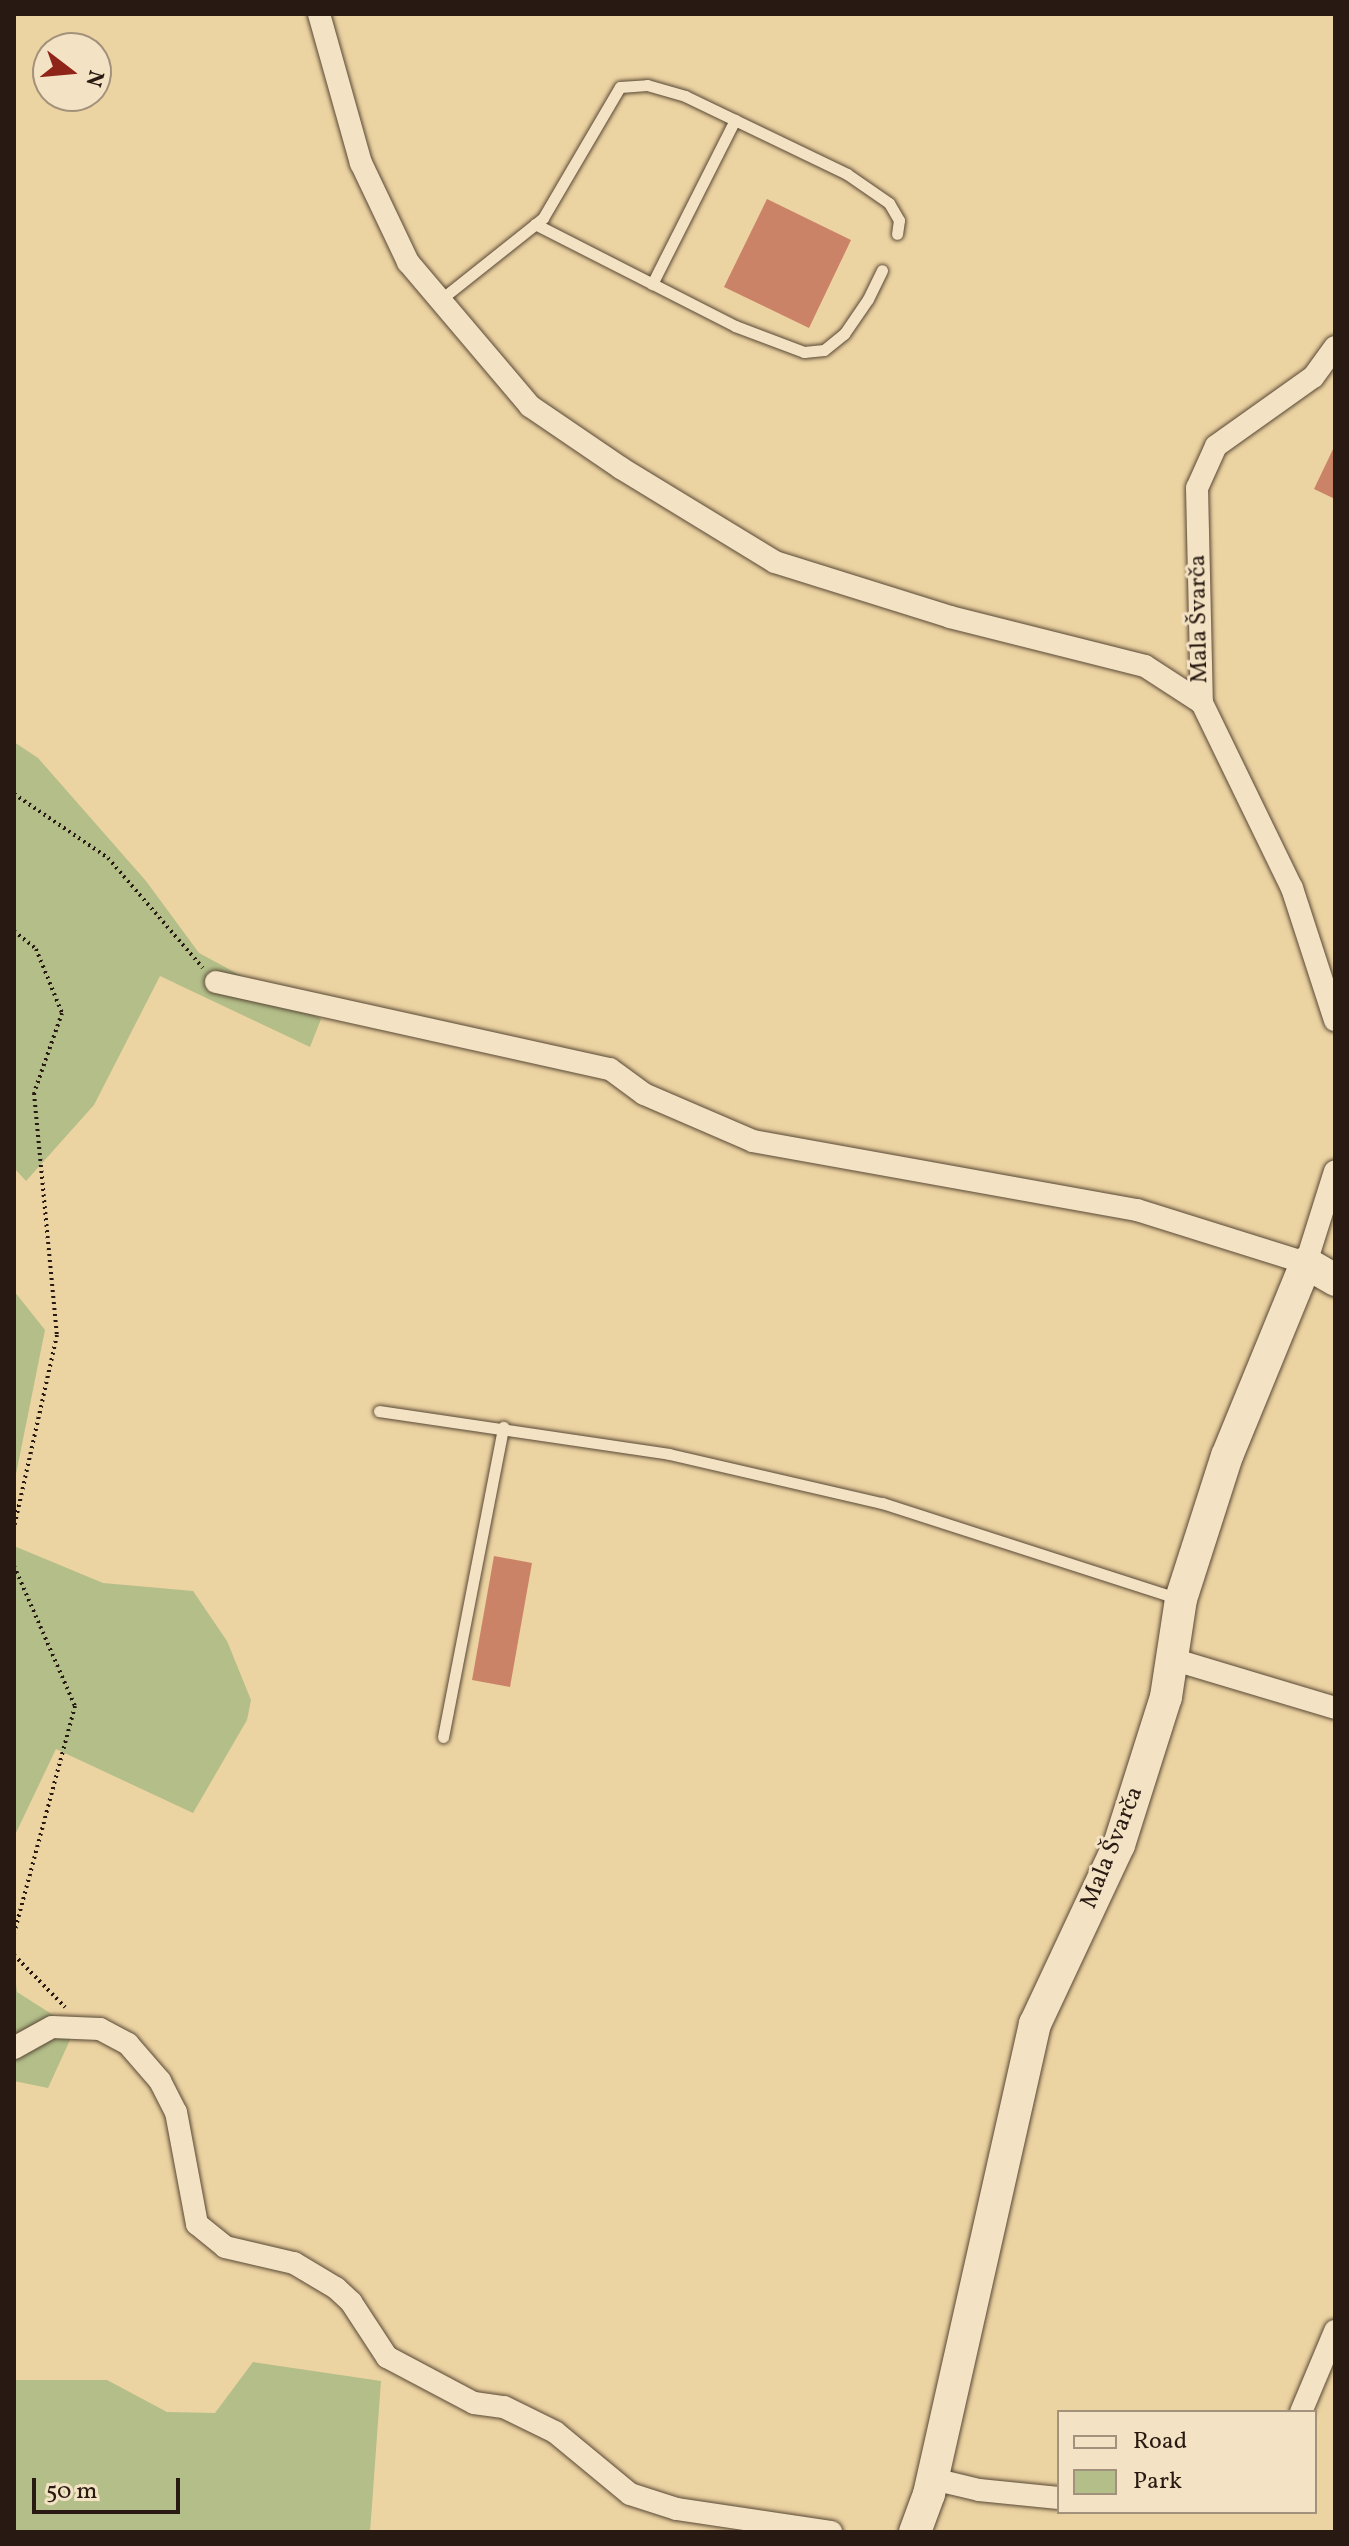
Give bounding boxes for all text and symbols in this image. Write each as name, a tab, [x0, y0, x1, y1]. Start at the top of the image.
north arrow	[32, 32, 112, 112]
text: N	[77, 66, 111, 90]
street label: Mala Švarča	[1184, 554, 1216, 684]
street label: Mala Švarča	[1076, 1783, 1150, 1913]
legend	[1057, 2410, 1317, 2514]
text: Road	[1133, 2425, 1187, 2459]
scale bar	[36, 2462, 184, 2512]
text: Park	[1133, 2465, 1182, 2499]
text: 50 m	[46, 2475, 98, 2509]

